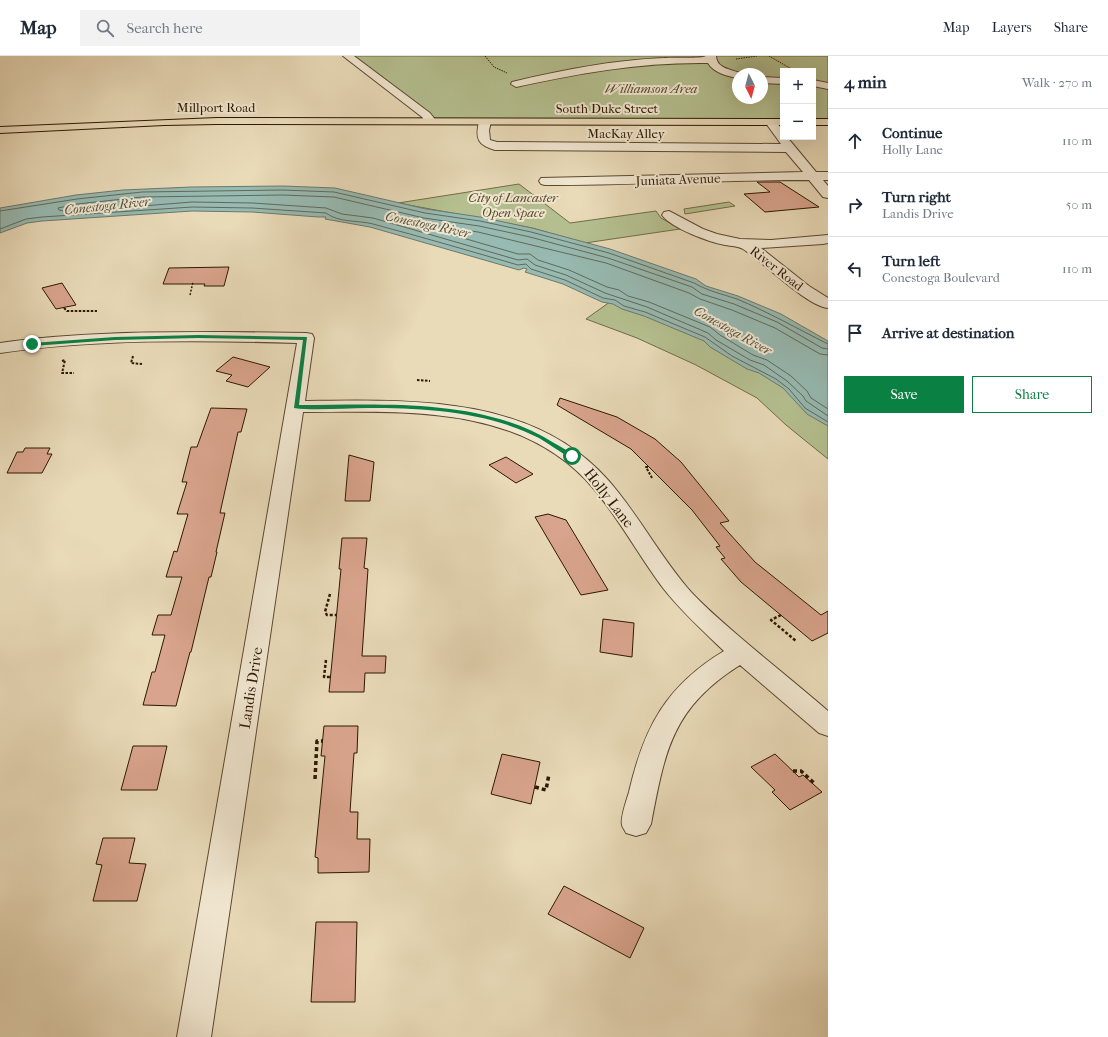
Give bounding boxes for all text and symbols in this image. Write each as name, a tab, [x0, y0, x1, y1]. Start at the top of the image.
search box	[80, 10, 360, 46]
text: Map	[20, 17, 56, 39]
icon: search	[94, 17, 116, 39]
text: Search here	[126, 19, 203, 37]
text: Map	[943, 19, 970, 36]
text: Layers	[992, 19, 1032, 36]
text: Share	[1054, 19, 1088, 36]
north arrow	[732, 68, 768, 104]
map controls	[780, 68, 816, 140]
button: +	[780, 68, 816, 104]
text: 4 min	[844, 72, 887, 92]
text: Walk · 270 m	[1022, 75, 1092, 90]
park label: Williamson Area	[605, 81, 698, 96]
street label: Millport Road	[177, 100, 256, 115]
street label: South Duke Street	[556, 101, 659, 116]
button: −	[780, 104, 816, 140]
text: Continue	[882, 124, 942, 142]
street label: MacKay Alley	[587, 126, 666, 141]
icon: ahead	[844, 130, 866, 152]
text: 110 m	[1062, 133, 1092, 148]
text: Holly Lane	[882, 142, 943, 157]
street label: Juniata Avenue	[634, 171, 721, 189]
text: Turn right	[882, 188, 951, 206]
park label: City of Lancaster Open Space	[468, 190, 559, 220]
water label: Conestoga River	[63, 193, 152, 217]
icon: right	[844, 194, 866, 216]
text: 50 m	[1066, 197, 1092, 212]
text: Landis Drive	[882, 206, 954, 221]
water label: Conestoga River	[384, 208, 473, 241]
street label: River Road	[747, 243, 807, 294]
text: Turn left	[882, 252, 940, 270]
icon: left	[844, 258, 866, 280]
text: 110 m	[1062, 261, 1092, 276]
text: Conestoga Boulevard	[882, 270, 1000, 285]
water label: Conestoga River	[691, 303, 775, 358]
icon: arrive	[844, 322, 866, 344]
text: Arrive at destination	[882, 324, 1014, 342]
route end	[23, 335, 41, 353]
button: Save	[844, 376, 964, 413]
button: Share	[972, 376, 1092, 413]
route start	[563, 447, 581, 465]
street label: Holly Lane	[580, 465, 638, 532]
street label: Landis Drive	[236, 645, 266, 730]

